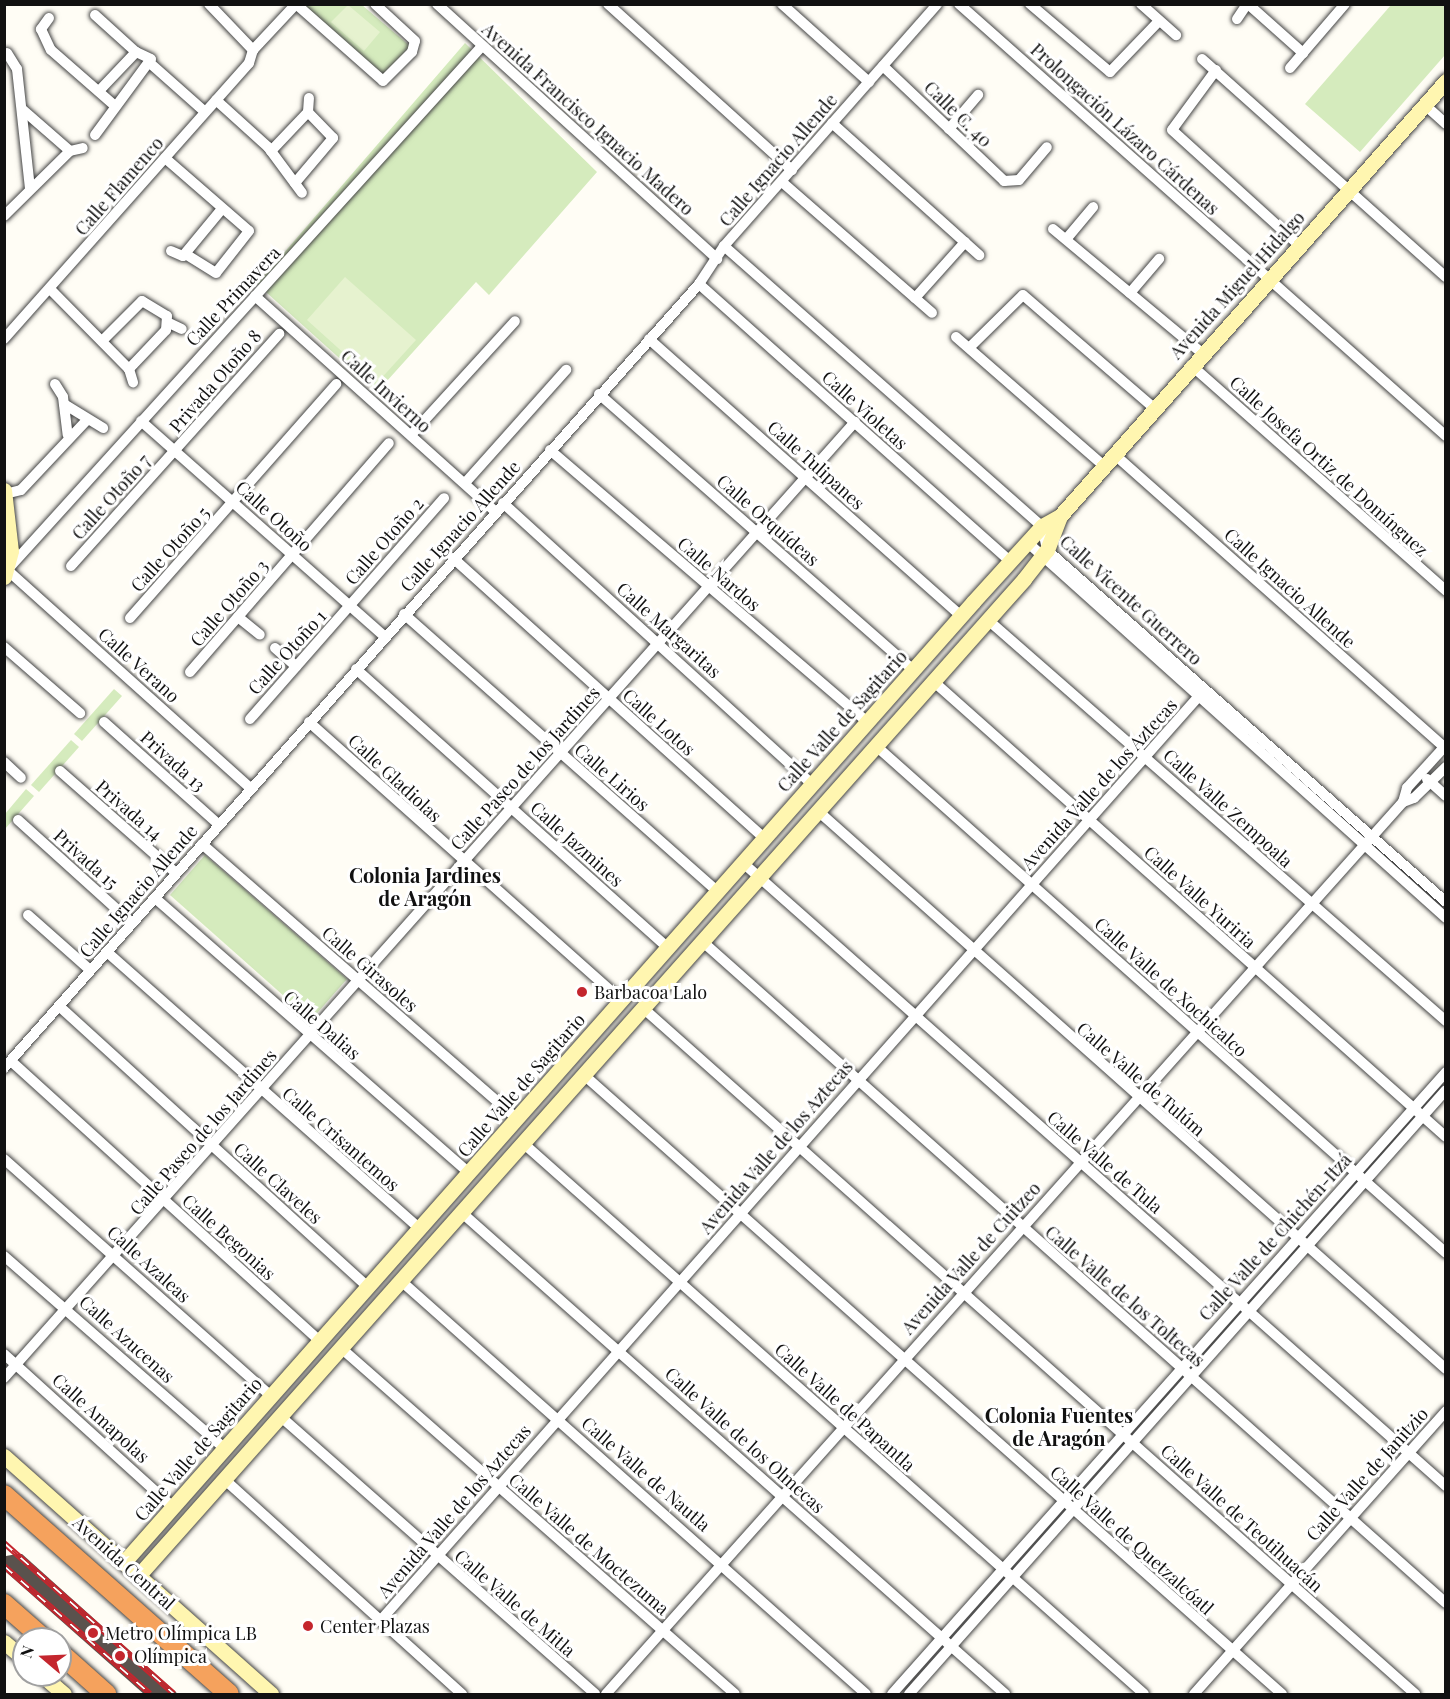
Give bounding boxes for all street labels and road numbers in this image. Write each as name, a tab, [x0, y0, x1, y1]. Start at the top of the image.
street label: Avenida Francisco Ignacio Madero	[478, 18, 698, 220]
street label: Prolongación Lázaro Cárdenas	[1026, 39, 1224, 219]
street label: Calle C. 40	[920, 76, 996, 152]
street label: Calle Ignacio Allende	[714, 89, 842, 231]
street label: Calle Flamenco	[70, 132, 168, 240]
street label: Avenida Miguel Hidalgo	[1165, 207, 1309, 363]
street label: Calle Primavera	[181, 242, 285, 350]
street label: Privada Otoño 8	[164, 325, 266, 437]
street label: Calle Invierno	[337, 345, 435, 437]
street label: Calle Violetas	[818, 366, 912, 454]
street label: Calle Josefa Ortiz de Domínguez	[1225, 371, 1433, 561]
street label: Calle Tulipanes	[763, 416, 869, 514]
street label: Calle Otoño 7	[67, 450, 155, 544]
street label: Calle Ignacio Allende	[395, 456, 525, 596]
street label: Calle Orquídeas	[712, 470, 824, 570]
street label: Calle Otoño	[231, 476, 317, 556]
street label: Calle Otoño 2	[340, 493, 428, 589]
street label: Calle Otoño 5	[126, 502, 214, 596]
street label: Calle Ignacio Allende	[1220, 523, 1360, 653]
street label: Calle Vicente Guerrero	[1055, 530, 1207, 670]
street label: Calle Nardos	[673, 532, 765, 616]
street label: Calle Otoño 3	[185, 555, 273, 651]
street label: Calle Margaritas	[613, 578, 725, 682]
street label: Calle Otoño 1	[243, 605, 331, 699]
street label: Calle Verano	[94, 623, 184, 707]
street label: Calle Valle de Sagitario	[772, 645, 912, 797]
street label: Calle Paseo de los Jardines	[446, 682, 604, 854]
street label: Calle Lotos	[618, 684, 700, 760]
street label: Avenida Valle de los Aztecas	[1016, 693, 1182, 875]
street label: Privada 13	[136, 726, 210, 796]
street label: Calle Gladiolas	[344, 729, 446, 827]
street label: Calle Lirios	[570, 739, 654, 815]
street label: Calle Valle Zempoala	[1159, 744, 1297, 872]
street label: Privada 14	[91, 775, 167, 845]
street label: Calle Jazmines	[526, 797, 628, 891]
street label: Calle Ignacio Allende	[74, 820, 202, 962]
street label: Privada 15	[49, 824, 123, 894]
street label: Calle Valle Yuriria	[1139, 841, 1261, 953]
street label: Calle Valle de Xochicalco	[1090, 913, 1252, 1061]
street label: Calle Girasoles	[318, 922, 422, 1016]
street label: Calle Dalias	[279, 986, 365, 1064]
street label: Calle Valle de Sagitario	[453, 1008, 589, 1162]
street label: Calle Valle de Tulúm	[1072, 1017, 1210, 1141]
street label: Calle Paseo de los Jardines	[125, 1045, 281, 1219]
street label: Avenida Valle de los Aztecas	[694, 1055, 858, 1239]
street label: Calle Crisantemos	[278, 1082, 404, 1196]
street label: Calle Valle de Tula	[1043, 1106, 1167, 1218]
street label: Calle Claveles	[229, 1138, 327, 1228]
street label: Calle Valle de Chichén-Itzá	[1194, 1149, 1356, 1325]
street label: Avenida Valle de Cuitzeo	[897, 1177, 1045, 1339]
street label: Calle Begonias	[178, 1190, 280, 1284]
street label: Calle Valle de los Toltecas	[1040, 1220, 1210, 1372]
street label: Calle Azaleas	[103, 1221, 195, 1307]
street label: Calle Azucenas	[75, 1290, 179, 1388]
street label: Calle Valle de Papantla	[770, 1338, 920, 1476]
street label: Calle Valle de los Olmecas	[660, 1362, 830, 1518]
street label: Calle Amapolas	[48, 1369, 154, 1467]
street label: Calle Valle de Sagitario	[130, 1372, 266, 1526]
street label: Calle Valle de Janitzio	[1301, 1403, 1433, 1545]
street label: Calle Valle de Nautla	[577, 1412, 715, 1536]
street label: Avenida Valle de los Aztecas	[372, 1419, 536, 1603]
street label: Calle Valle de Teotihuacán	[1156, 1439, 1328, 1597]
street label: Calle Valle de Quetzalcóatl	[1046, 1461, 1218, 1619]
street label: Calle Valle de Moctezuma	[504, 1468, 674, 1620]
street label: Avenida Central	[69, 1512, 179, 1614]
street label: Calle Valle de Mitla	[450, 1545, 580, 1661]

